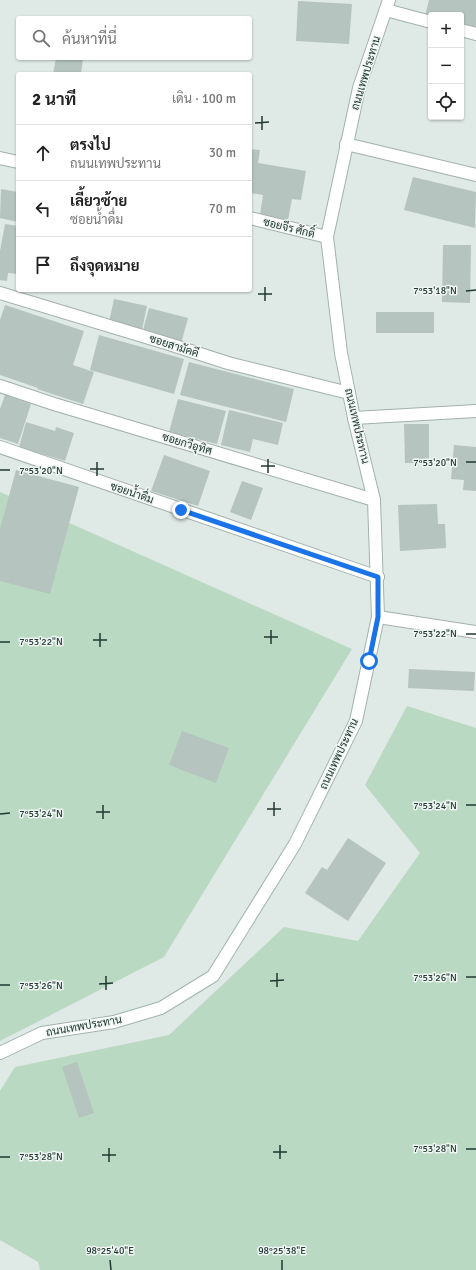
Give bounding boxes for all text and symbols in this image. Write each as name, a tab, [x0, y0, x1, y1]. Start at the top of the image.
map controls	[428, 12, 464, 120]
button: +	[428, 12, 464, 48]
search box	[16, 16, 252, 60]
icon: search	[30, 27, 52, 49]
text: ค้นหาที่นี่	[62, 30, 117, 48]
street label: ถนนเทพประทาน	[349, 34, 383, 112]
button: −	[428, 48, 464, 84]
button: locate	[428, 84, 464, 120]
text: 2 นาที	[32, 89, 76, 110]
text: เดิน · 100 m	[172, 91, 236, 107]
text: ตรงไป	[70, 136, 111, 154]
icon: ahead	[32, 142, 54, 164]
text: 30 m	[209, 145, 236, 161]
text: ถนนเทพประทาน	[70, 156, 161, 172]
text: เลี้ยวซ้าย	[70, 192, 127, 210]
icon: left	[32, 198, 54, 220]
text: 70 m	[209, 201, 236, 217]
street label: ซอยจีร ศักดิ์	[262, 210, 318, 241]
text: ซอยน้ำดื่ม	[70, 212, 123, 228]
icon: arrive	[32, 254, 54, 276]
text: ถึงจุดหมาย	[70, 257, 140, 275]
text: 7°53'18"N	[413, 285, 457, 297]
street label: ซอยสามัคคี	[148, 330, 201, 360]
street label: ถนนเทพประทาน	[342, 387, 372, 465]
street label: ซอยกวีอุทิศ	[160, 428, 214, 460]
text: 7°53'20"N	[413, 457, 457, 469]
text: 7°53'20"N	[19, 465, 63, 477]
street label: ซอยน้ำดื่ม	[109, 475, 157, 506]
route end	[172, 501, 190, 519]
text: 7°53'22"N	[413, 628, 457, 640]
text: 7°53'22"N	[19, 636, 63, 648]
route start	[360, 652, 378, 670]
street label: ถนนเทพประทาน	[317, 716, 361, 792]
text: 7°53'24"N	[413, 800, 457, 812]
text: 7°53'24"N	[19, 808, 63, 820]
text: 7°53'26"N	[413, 972, 457, 984]
text: 7°53'26"N	[19, 980, 63, 992]
street label: ถนนเทพประทาน	[45, 1013, 123, 1039]
text: 7°53'28"N	[413, 1143, 457, 1155]
text: 7°53'28"N	[19, 1151, 63, 1163]
text: 98°25'40"E	[86, 1245, 134, 1257]
text: 98°25'38"E	[258, 1245, 306, 1257]

